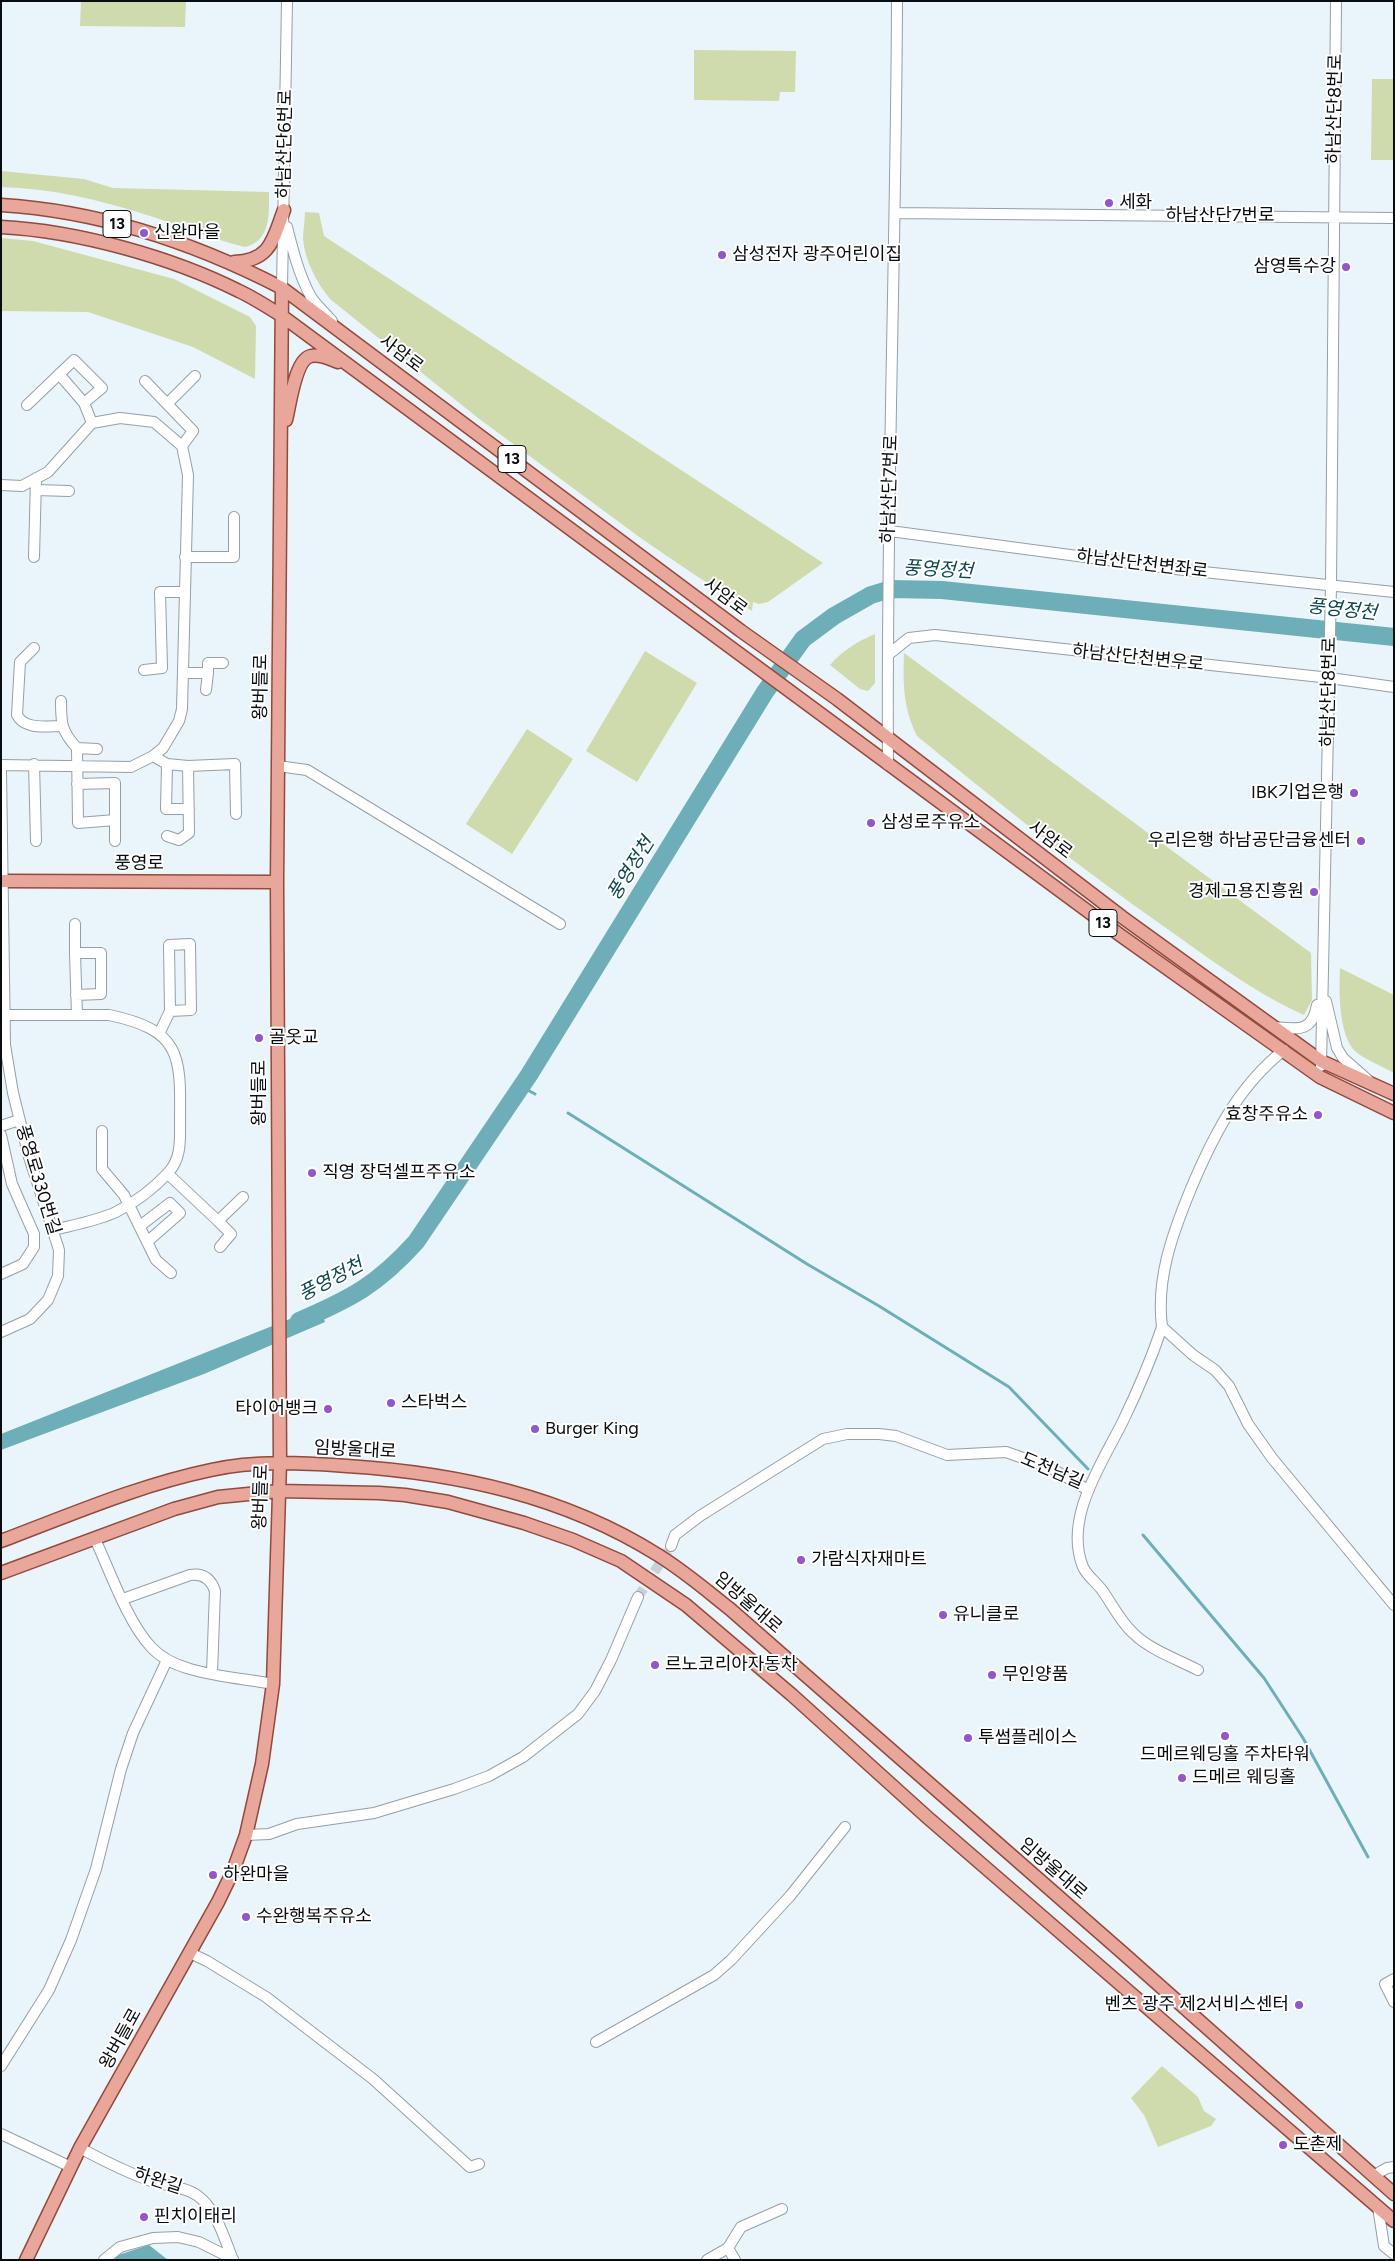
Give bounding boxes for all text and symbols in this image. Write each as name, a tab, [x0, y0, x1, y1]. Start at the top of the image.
street label: 하남산단8번로	[1323, 54, 1347, 164]
street label: 하남산단6번로	[273, 89, 297, 199]
place label: 세화	[1119, 192, 1152, 214]
marker: 세화	[1103, 197, 1115, 209]
street label: 하남산단7번로	[1165, 205, 1275, 227]
road number: 13	[103, 210, 131, 238]
place label: 신완마을	[154, 222, 220, 244]
marker: 신완마을	[138, 227, 150, 239]
place label: 삼성전자 광주어린이집	[732, 244, 902, 266]
marker: 삼성전자 광주어린이집	[716, 249, 728, 261]
place label: 삼영특수강	[1253, 256, 1336, 278]
marker: 삼영특수강	[1340, 261, 1352, 273]
street label: 사암로	[375, 330, 427, 378]
street label: 하남산단7번로	[877, 434, 903, 544]
road number: 13	[498, 446, 526, 472]
street label: 하남산단천변좌로	[1075, 545, 1209, 583]
water label: 풍영정천	[902, 557, 974, 583]
street label: 사암로	[699, 573, 751, 621]
water label: 풍영정천	[1306, 595, 1378, 625]
street label: 하남산단8번로	[1317, 637, 1341, 747]
street label: 하남산단천변우로	[1071, 640, 1205, 676]
street label: 왕버들로	[250, 654, 272, 720]
place label: IBK기업은행	[1251, 782, 1344, 804]
marker: IBK기업은행	[1348, 787, 1360, 799]
place label: 삼성로주유소	[881, 812, 980, 834]
street label: 사암로	[1024, 816, 1076, 864]
marker: 삼성로주유소	[865, 817, 877, 829]
place label: 우리은행 하남공단금융센터	[1148, 830, 1351, 852]
water label: 풍영정천	[603, 833, 659, 905]
marker: 우리은행 하남공단금융센터	[1355, 835, 1367, 847]
street label: 풍영로	[114, 853, 164, 875]
place label: 경제고용진흥원	[1188, 881, 1304, 903]
marker: 경제고용진흥원	[1308, 886, 1320, 898]
road number: 13	[1089, 910, 1117, 936]
place label: 골옷교	[269, 1027, 319, 1049]
marker: 골옷교	[253, 1032, 265, 1044]
street label: 왕버들로	[249, 1060, 271, 1126]
place label: 효창주유소	[1225, 1104, 1308, 1126]
marker: 효창주유소	[1312, 1109, 1324, 1121]
street label: 풍영로330번길	[11, 1122, 65, 1238]
place label: 직영 장덕셀프주유소	[322, 1162, 475, 1184]
marker: 직영 장덕셀프주유소	[306, 1167, 318, 1179]
water label: 풍영정천	[295, 1254, 367, 1306]
place label: 스타벅스	[401, 1392, 467, 1414]
marker: 스타벅스	[385, 1397, 397, 1409]
place label: 타이어뱅크	[235, 1398, 318, 1420]
marker: 타이어뱅크	[322, 1403, 334, 1415]
place label: Burger King	[545, 1418, 639, 1440]
marker: Burger King	[529, 1423, 541, 1435]
street label: 임방울대로	[313, 1437, 397, 1463]
street label: 도천남길	[1017, 1448, 1087, 1494]
street label: 왕버들로	[249, 1464, 273, 1530]
place label: 가람식자재마트	[811, 1549, 927, 1571]
marker: 가람식자재마트	[795, 1554, 807, 1566]
street label: 임방울대로	[710, 1568, 786, 1638]
place label: 유니클로	[953, 1604, 1019, 1626]
marker: 유니클로	[937, 1609, 949, 1621]
place label: 르노코리아자동차	[665, 1654, 797, 1676]
marker: 르노코리아자동차	[649, 1659, 661, 1671]
place label: 무인양품	[1002, 1664, 1068, 1686]
marker: 무인양품	[986, 1669, 998, 1681]
place label: 투썸플레이스	[978, 1727, 1077, 1749]
marker: 드메르웨딩홀 주차타워	[1219, 1730, 1231, 1742]
marker: 투썸플레이스	[962, 1732, 974, 1744]
place label: 드메르웨딩홀 주차타워	[1140, 1744, 1310, 1766]
place label: 드메르 웨딩홀	[1192, 1767, 1296, 1789]
marker: 드메르 웨딩홀	[1176, 1772, 1188, 1784]
street label: 임방울대로	[1015, 1834, 1091, 1904]
place label: 하완마을	[223, 1864, 289, 1886]
marker: 하완마을	[207, 1869, 219, 1881]
place label: 수완행복주유소	[256, 1906, 372, 1928]
marker: 수완행복주유소	[240, 1911, 252, 1923]
place label: 벤츠 광주 제2서비스센터	[1104, 1994, 1289, 2016]
marker: 벤츠 광주 제2서비스센터	[1293, 1999, 1305, 2011]
street label: 왕버들로	[95, 2005, 147, 2073]
place label: 도촌제	[1293, 2134, 1343, 2156]
marker: 도촌제	[1277, 2139, 1289, 2151]
street label: 하완길	[131, 2163, 185, 2199]
place label: 핀치이태리	[154, 2206, 237, 2228]
marker: 핀치이태리	[138, 2211, 150, 2223]

